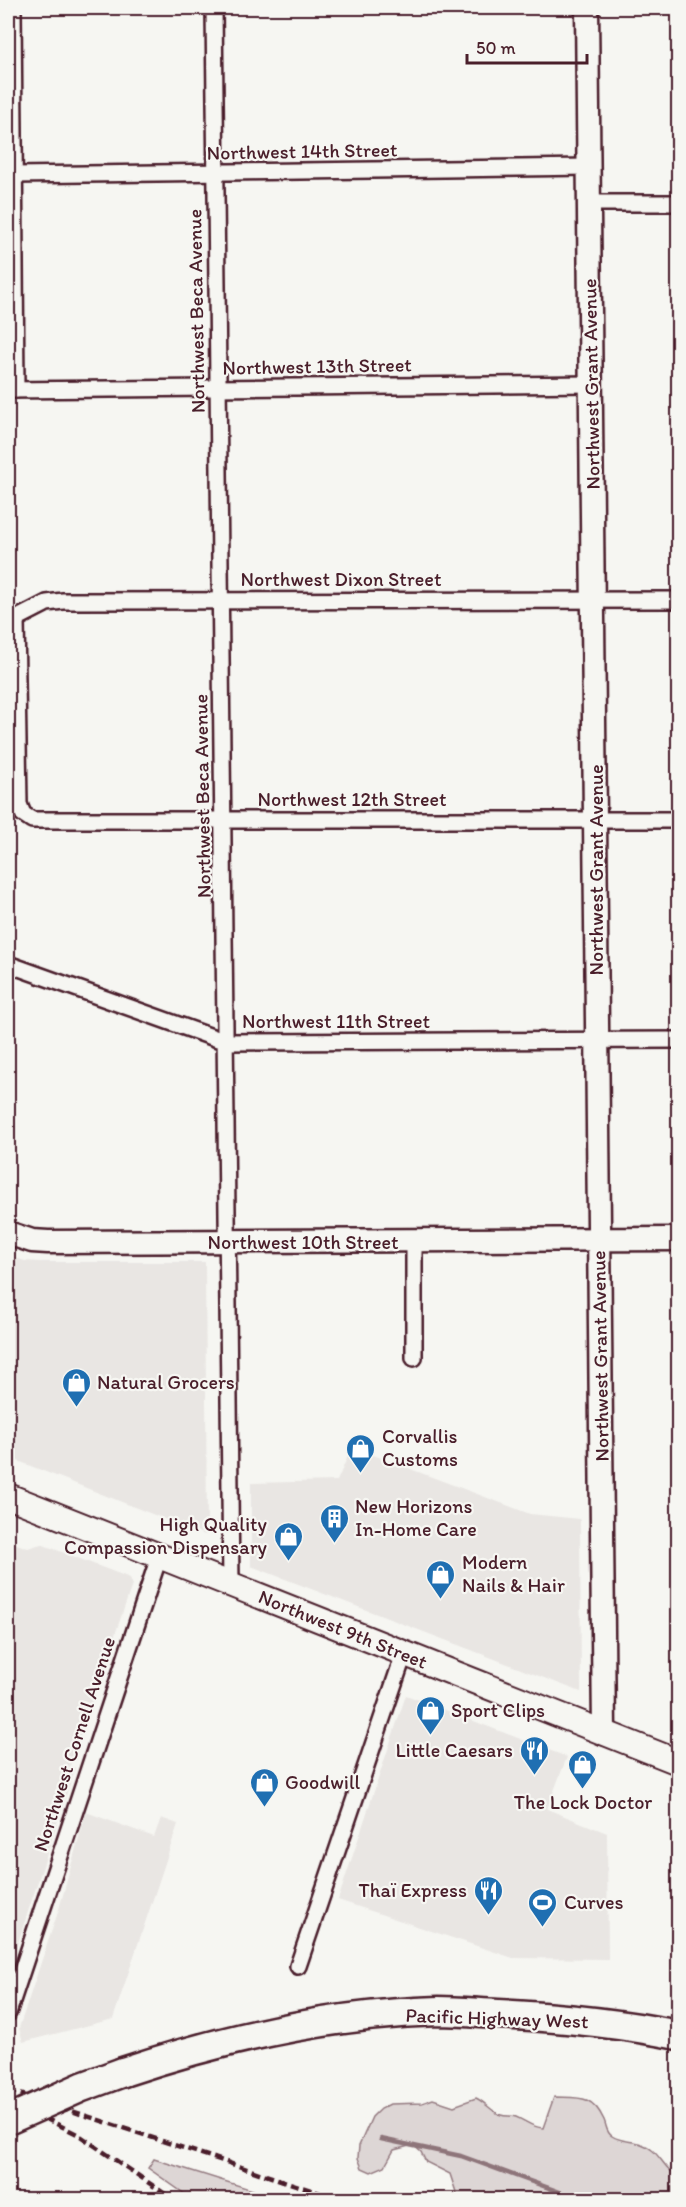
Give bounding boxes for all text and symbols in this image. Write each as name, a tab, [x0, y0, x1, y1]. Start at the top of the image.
scale bar	[467, 27, 587, 65]
text: 50 m	[476, 37, 516, 59]
street label: Northwest 14th Street	[207, 137, 398, 165]
street label: Northwest Beca Avenue	[182, 209, 210, 413]
street label: Northwest Grant Avenue	[577, 278, 605, 490]
street label: Northwest 13th Street	[222, 352, 412, 380]
street label: Northwest Dixon Street	[241, 567, 442, 591]
street label: Northwest Beca Avenue	[188, 694, 216, 898]
street label: Northwest Grant Avenue	[584, 764, 608, 976]
street label: Northwest 12th Street	[257, 787, 447, 811]
street label: Northwest 11th Street	[242, 1009, 430, 1033]
street label: Northwest 10th Street	[208, 1230, 399, 1254]
street label: Northwest Grant Avenue	[586, 1250, 614, 1462]
shop icon: Natural Grocers	[60, 1366, 92, 1408]
place label: Natural Grocers	[97, 1370, 235, 1394]
place label: Corvallis Customs	[382, 1424, 458, 1471]
shop icon: Corvallis Customs	[345, 1432, 377, 1474]
place label: New Horizons In-Home Care	[355, 1494, 477, 1541]
building icon: New Horizons In-Home Care	[318, 1502, 350, 1544]
place label: High Quality Compassion Dispensary	[64, 1512, 268, 1559]
shop icon: High Quality Compassion Dispensary	[272, 1520, 304, 1562]
place label: Modern Nails & Hair	[462, 1550, 565, 1597]
shop icon: Modern Nails & Hair	[425, 1558, 457, 1600]
street label: Northwest 9th Street	[255, 1584, 431, 1674]
street label: Northwest Cornell Avenue	[28, 1634, 120, 1854]
shop icon: Sport Clips	[414, 1694, 446, 1736]
place label: Sport Clips	[451, 1698, 545, 1722]
restaurant icon: Little Caesars	[518, 1734, 550, 1776]
place label: Little Caesars	[396, 1738, 513, 1762]
shop icon: The Lock Doctor	[567, 1748, 599, 1790]
shop icon: Goodwill	[248, 1766, 280, 1808]
place label: Goodwill	[285, 1770, 361, 1794]
place label: The Lock Doctor	[514, 1790, 652, 1814]
restaurant icon: Thaï Express	[472, 1874, 504, 1916]
place label: Thaï Express	[359, 1878, 467, 1902]
sports icon: Curves	[527, 1886, 559, 1928]
place label: Curves	[564, 1890, 623, 1914]
street label: Pacific Highway West	[405, 2003, 589, 2033]

